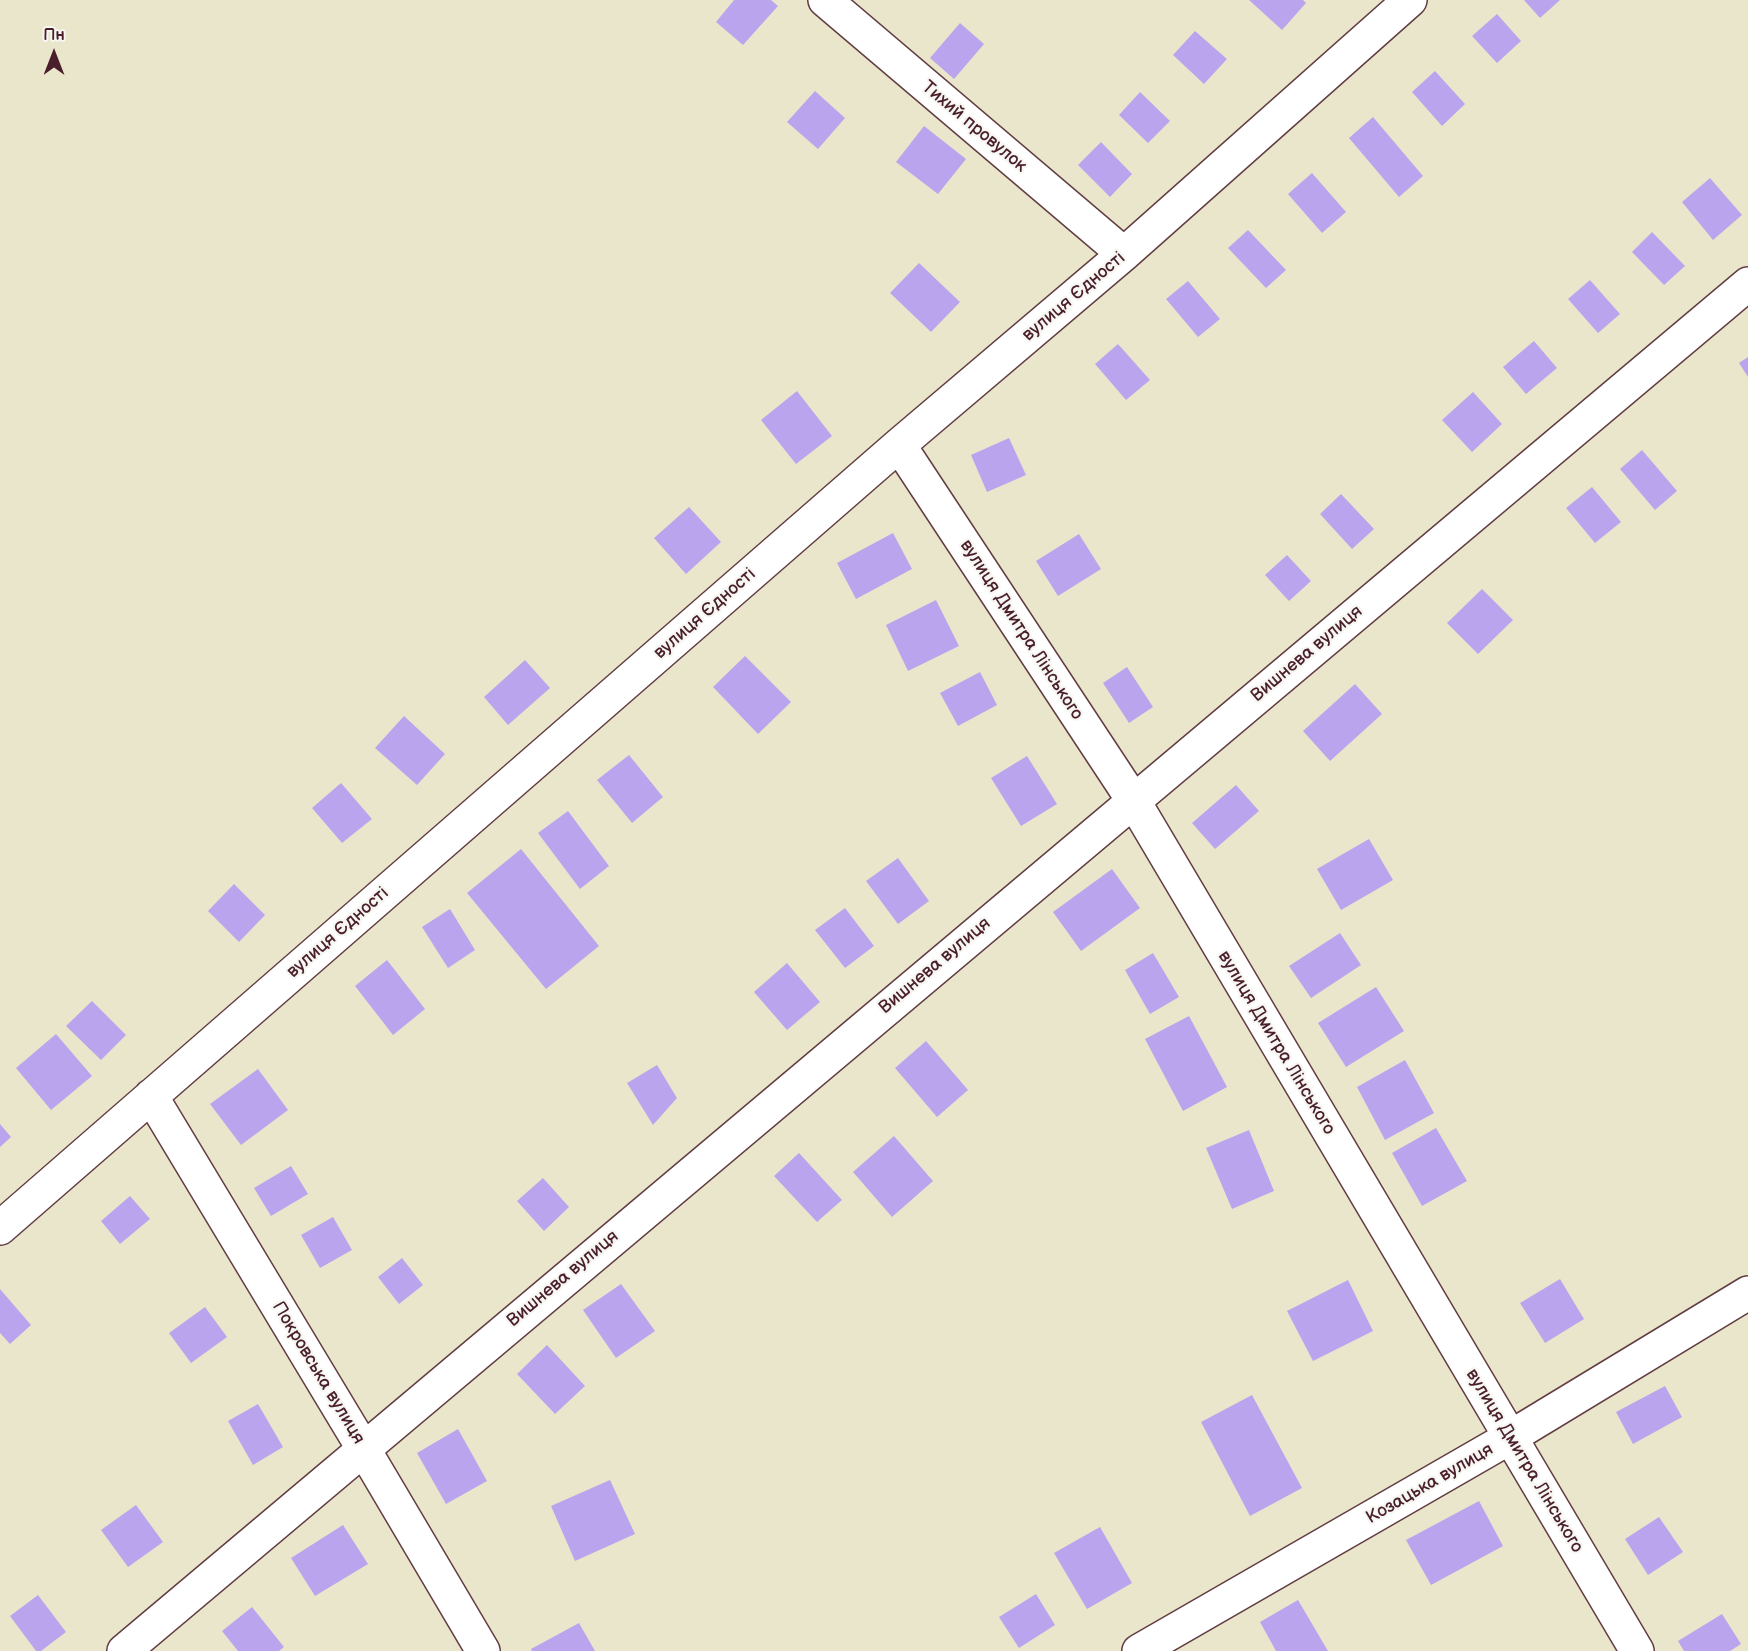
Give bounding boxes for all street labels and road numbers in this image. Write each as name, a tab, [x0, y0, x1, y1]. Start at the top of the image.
street label: Тихий провулок	[917, 77, 1031, 177]
street label: вулиця Єдності	[1018, 248, 1130, 346]
street label: вулиця Дмитра Лінського	[955, 536, 1087, 724]
street label: вулиця Єдності	[650, 564, 760, 664]
street label: Вишнева вулиця	[1247, 601, 1367, 707]
street label: вулиця Єдності	[283, 883, 393, 983]
street label: Вишнева вулиця	[875, 913, 995, 1019]
street label: вулиця Дмитра Лінського	[1213, 947, 1339, 1139]
street label: Вишнева вулиця	[503, 1226, 623, 1332]
street label: Покровська вулиця	[267, 1298, 369, 1448]
street label: вулиця Дмитра Лінського	[1461, 1365, 1587, 1557]
street label: Козацька вулиця	[1363, 1439, 1497, 1529]

